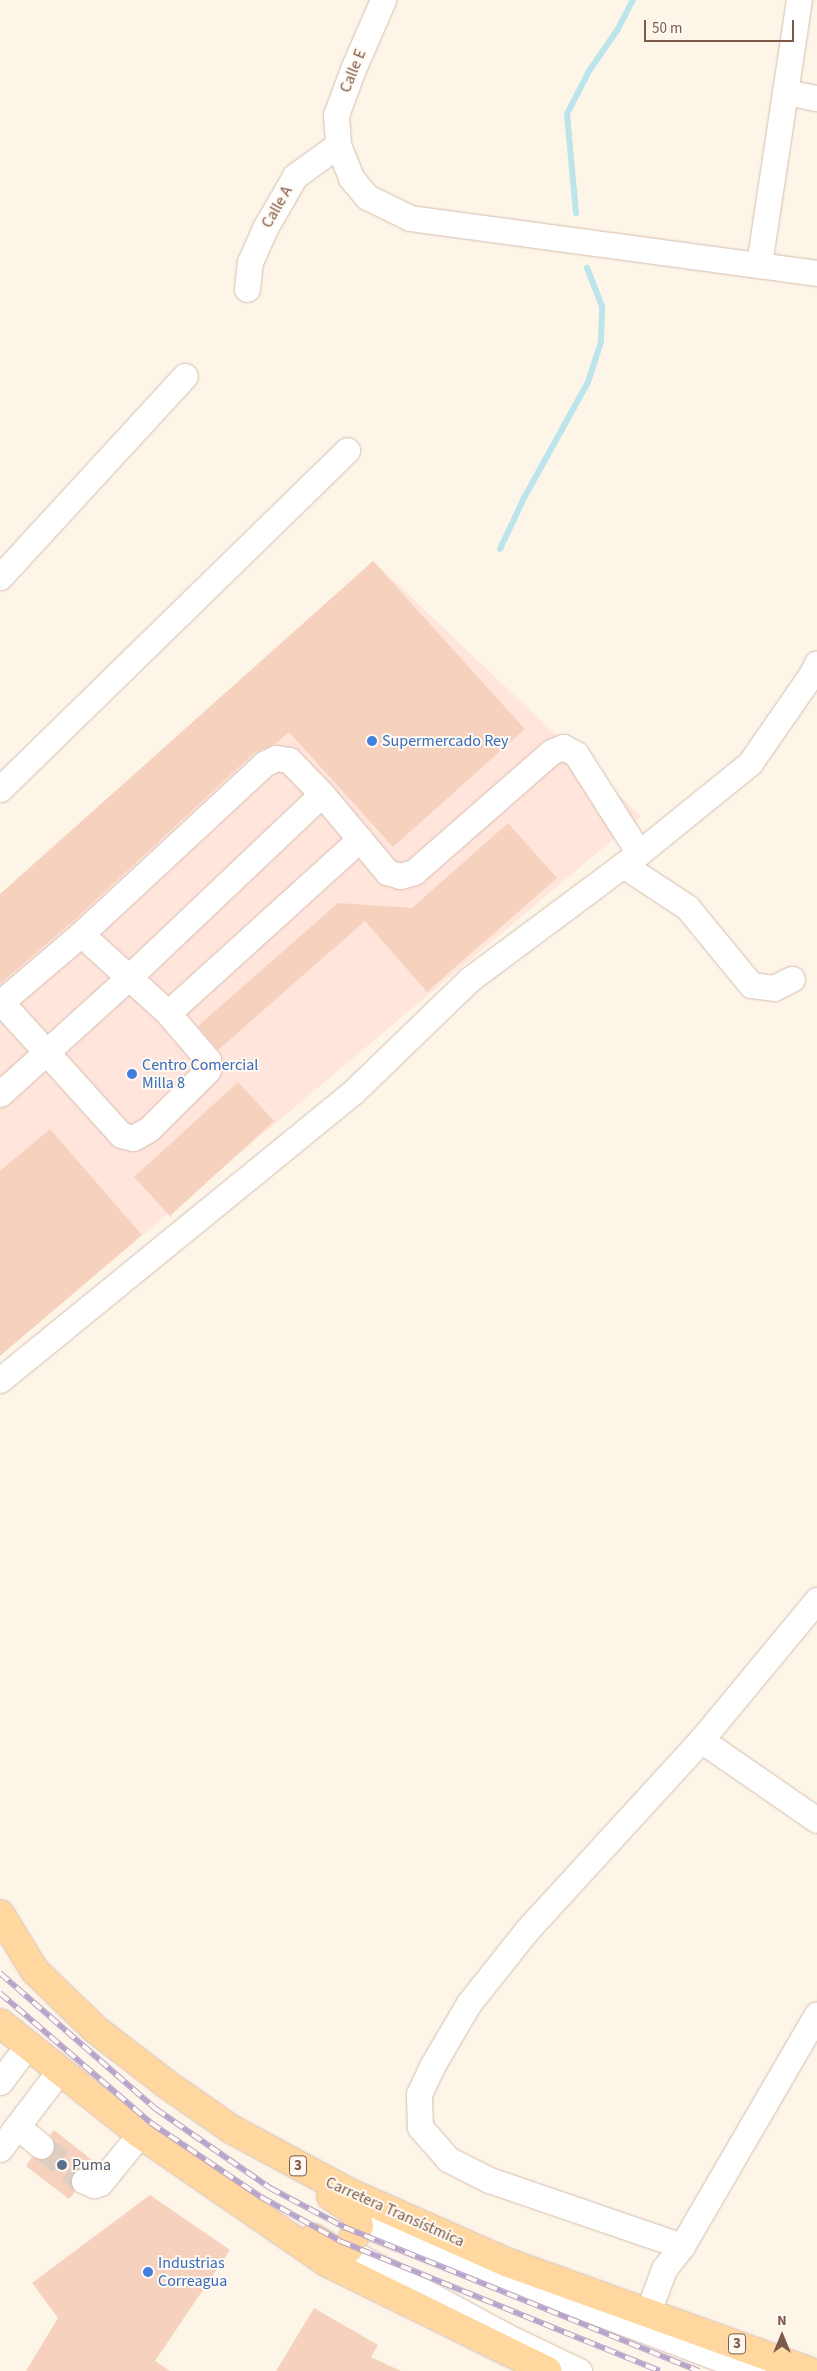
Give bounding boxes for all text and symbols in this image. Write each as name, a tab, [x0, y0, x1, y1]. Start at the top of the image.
scale bar	[647, 10, 797, 42]
text: 50 m	[652, 18, 682, 39]
street label: Calle E	[336, 47, 370, 95]
street label: Calle A	[257, 183, 297, 231]
place label: Supermercado Rey	[382, 731, 509, 751]
marker: Supermercado Rey	[366, 735, 378, 747]
place label: Centro Comercial Milla 8	[142, 1055, 258, 1093]
marker: Centro Comercial Milla 8	[126, 1068, 138, 1080]
road number: 3	[288, 2154, 308, 2178]
place label: Puma	[72, 2155, 111, 2175]
marker: Puma	[56, 2159, 68, 2171]
street label: Carretera Transístmica	[323, 2173, 467, 2251]
place label: Industrias Correagua	[158, 2253, 227, 2291]
marker: Industrias Correagua	[142, 2266, 154, 2278]
north arrow	[757, 2311, 807, 2361]
text: N	[777, 2311, 787, 2331]
road number: 3	[727, 2332, 747, 2356]

